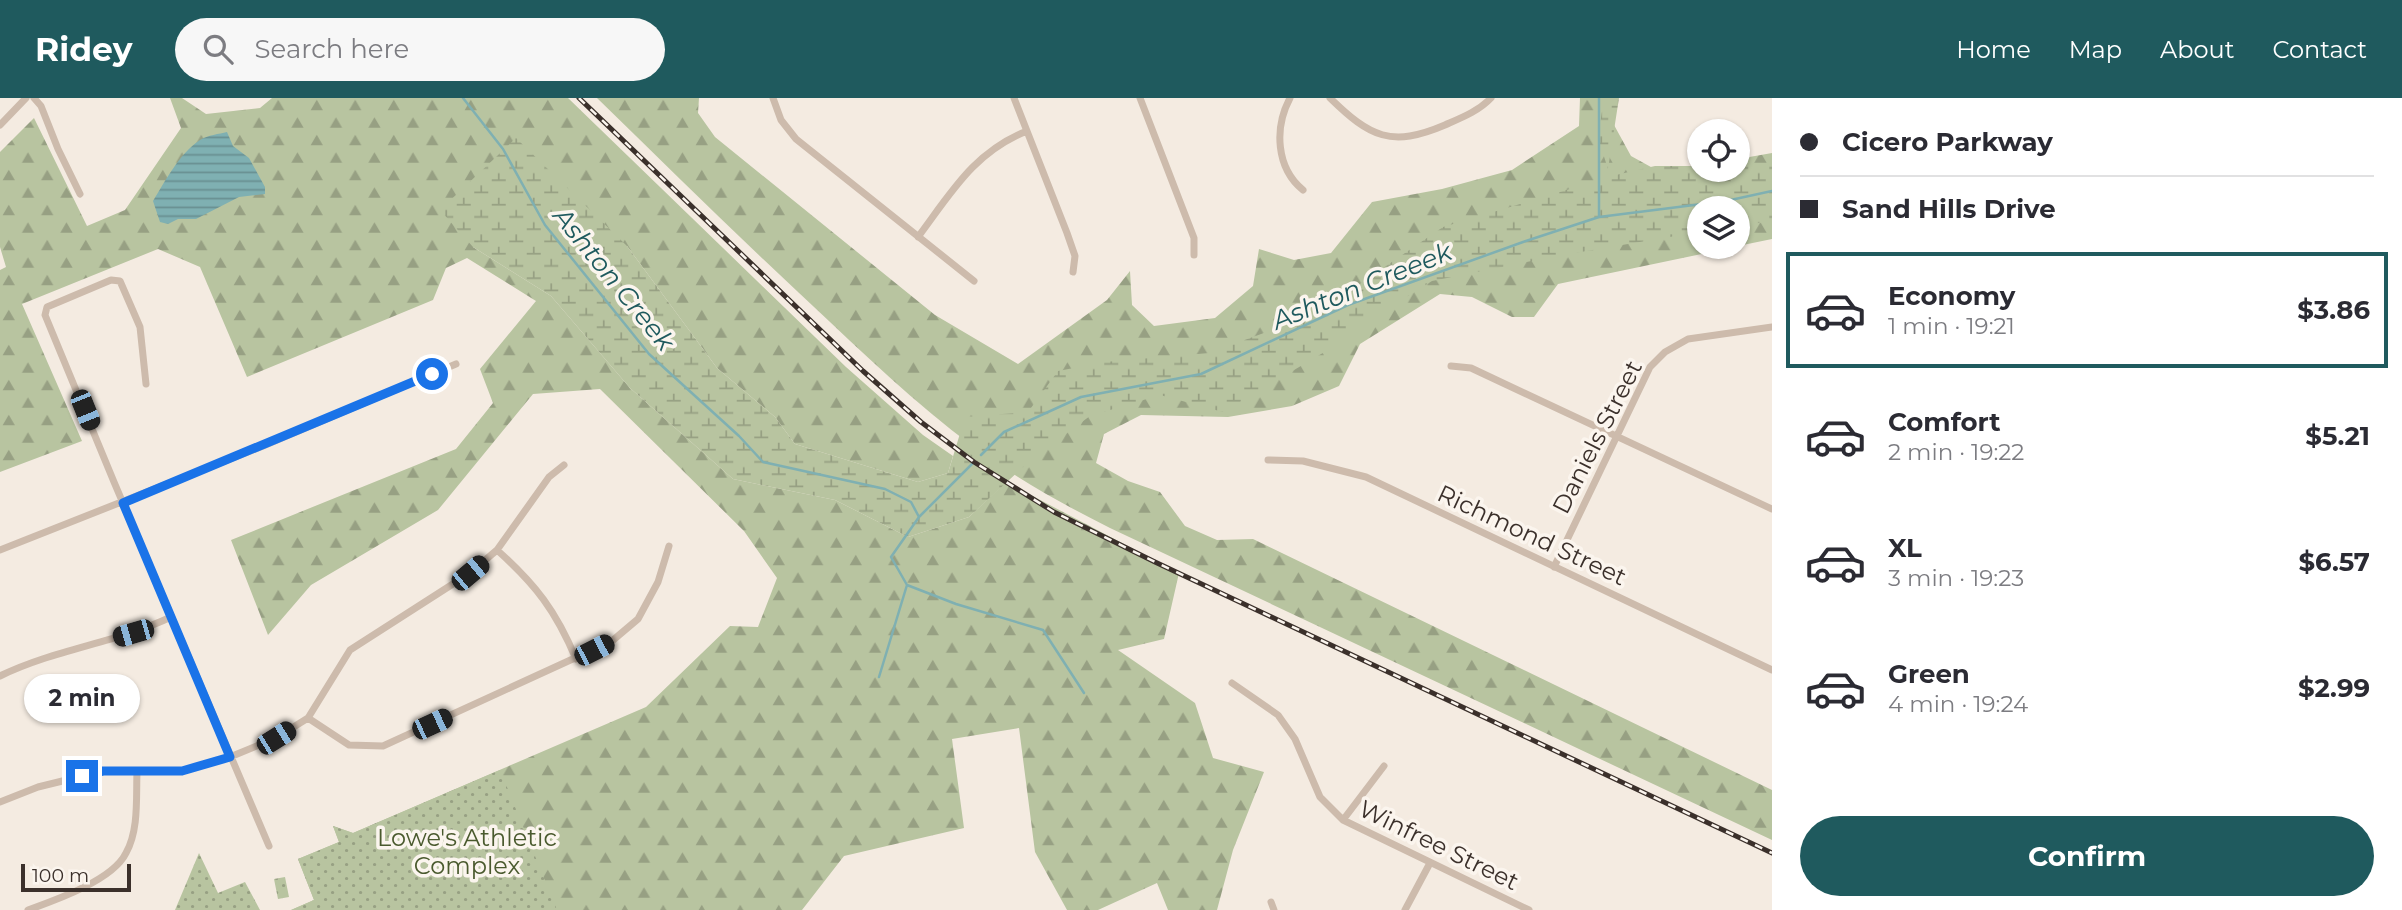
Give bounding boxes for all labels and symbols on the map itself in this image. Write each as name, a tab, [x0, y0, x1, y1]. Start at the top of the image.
water label: Ashton Creek	[545, 199, 683, 358]
water label: Ashton Creeek	[1266, 235, 1458, 337]
street label: Daniels Street	[1546, 355, 1648, 519]
route start	[416, 358, 448, 390]
car	[68, 387, 103, 433]
street label: Richmond Street	[1433, 478, 1631, 592]
car	[448, 551, 493, 595]
car	[110, 617, 157, 649]
car	[571, 631, 618, 669]
callout: 2 min	[24, 674, 140, 724]
car	[409, 706, 456, 742]
car	[253, 718, 300, 758]
route end	[66, 760, 98, 792]
street label: Winfree Street	[1354, 794, 1524, 896]
park label: Lowe's Athletic Complex	[377, 823, 557, 880]
scale bar	[21, 861, 131, 893]

